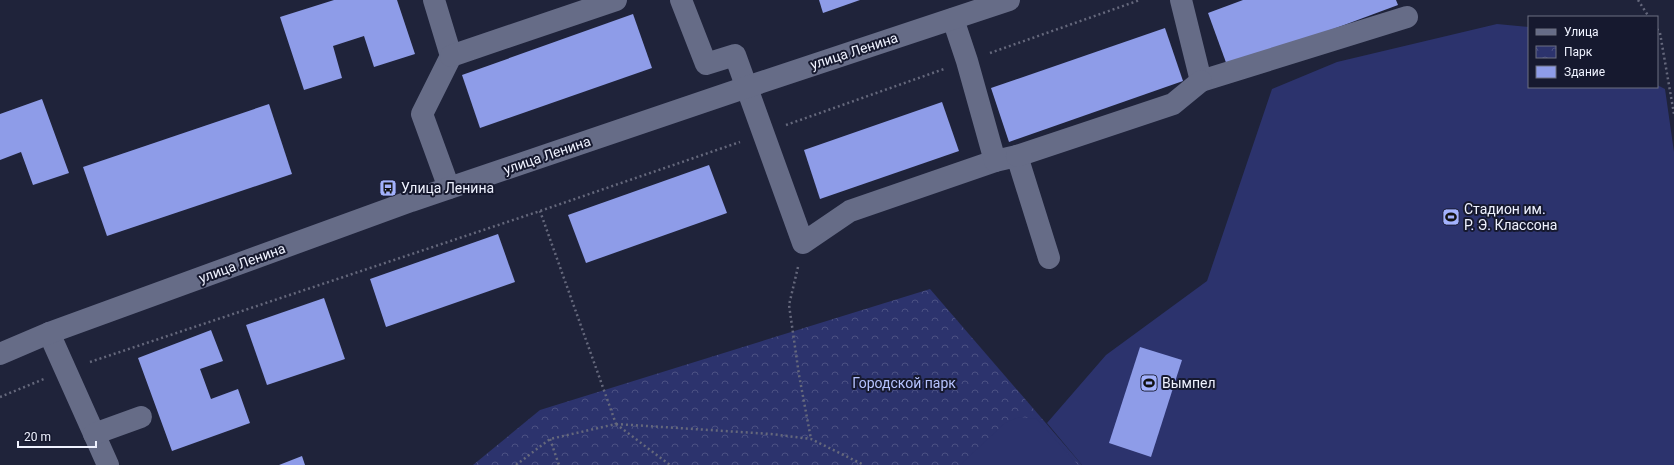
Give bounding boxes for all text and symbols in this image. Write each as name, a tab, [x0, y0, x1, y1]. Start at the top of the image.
legend	[1528, 16, 1658, 88]
text: Улица	[1564, 25, 1599, 39]
street label: улица Ленина	[808, 29, 900, 73]
text: Парк	[1564, 45, 1593, 59]
text: Здание	[1564, 65, 1605, 79]
street label: улица Ленина	[501, 133, 593, 177]
bus stop icon: Улица Ленина	[378, 178, 398, 198]
place label: Улица Ленина	[401, 180, 494, 196]
place label: Стадион им. Р. Э. Классона	[1464, 201, 1557, 233]
sports icon: Стадион им. Р. Э. Классона	[1441, 207, 1461, 227]
street label: улица Ленина	[196, 240, 288, 286]
sports icon: Вымпел	[1139, 373, 1159, 393]
park label: Городской парк	[852, 375, 956, 391]
place label: Вымпел	[1162, 375, 1216, 391]
scale bar	[18, 423, 96, 449]
text: 20 m	[24, 430, 51, 444]

